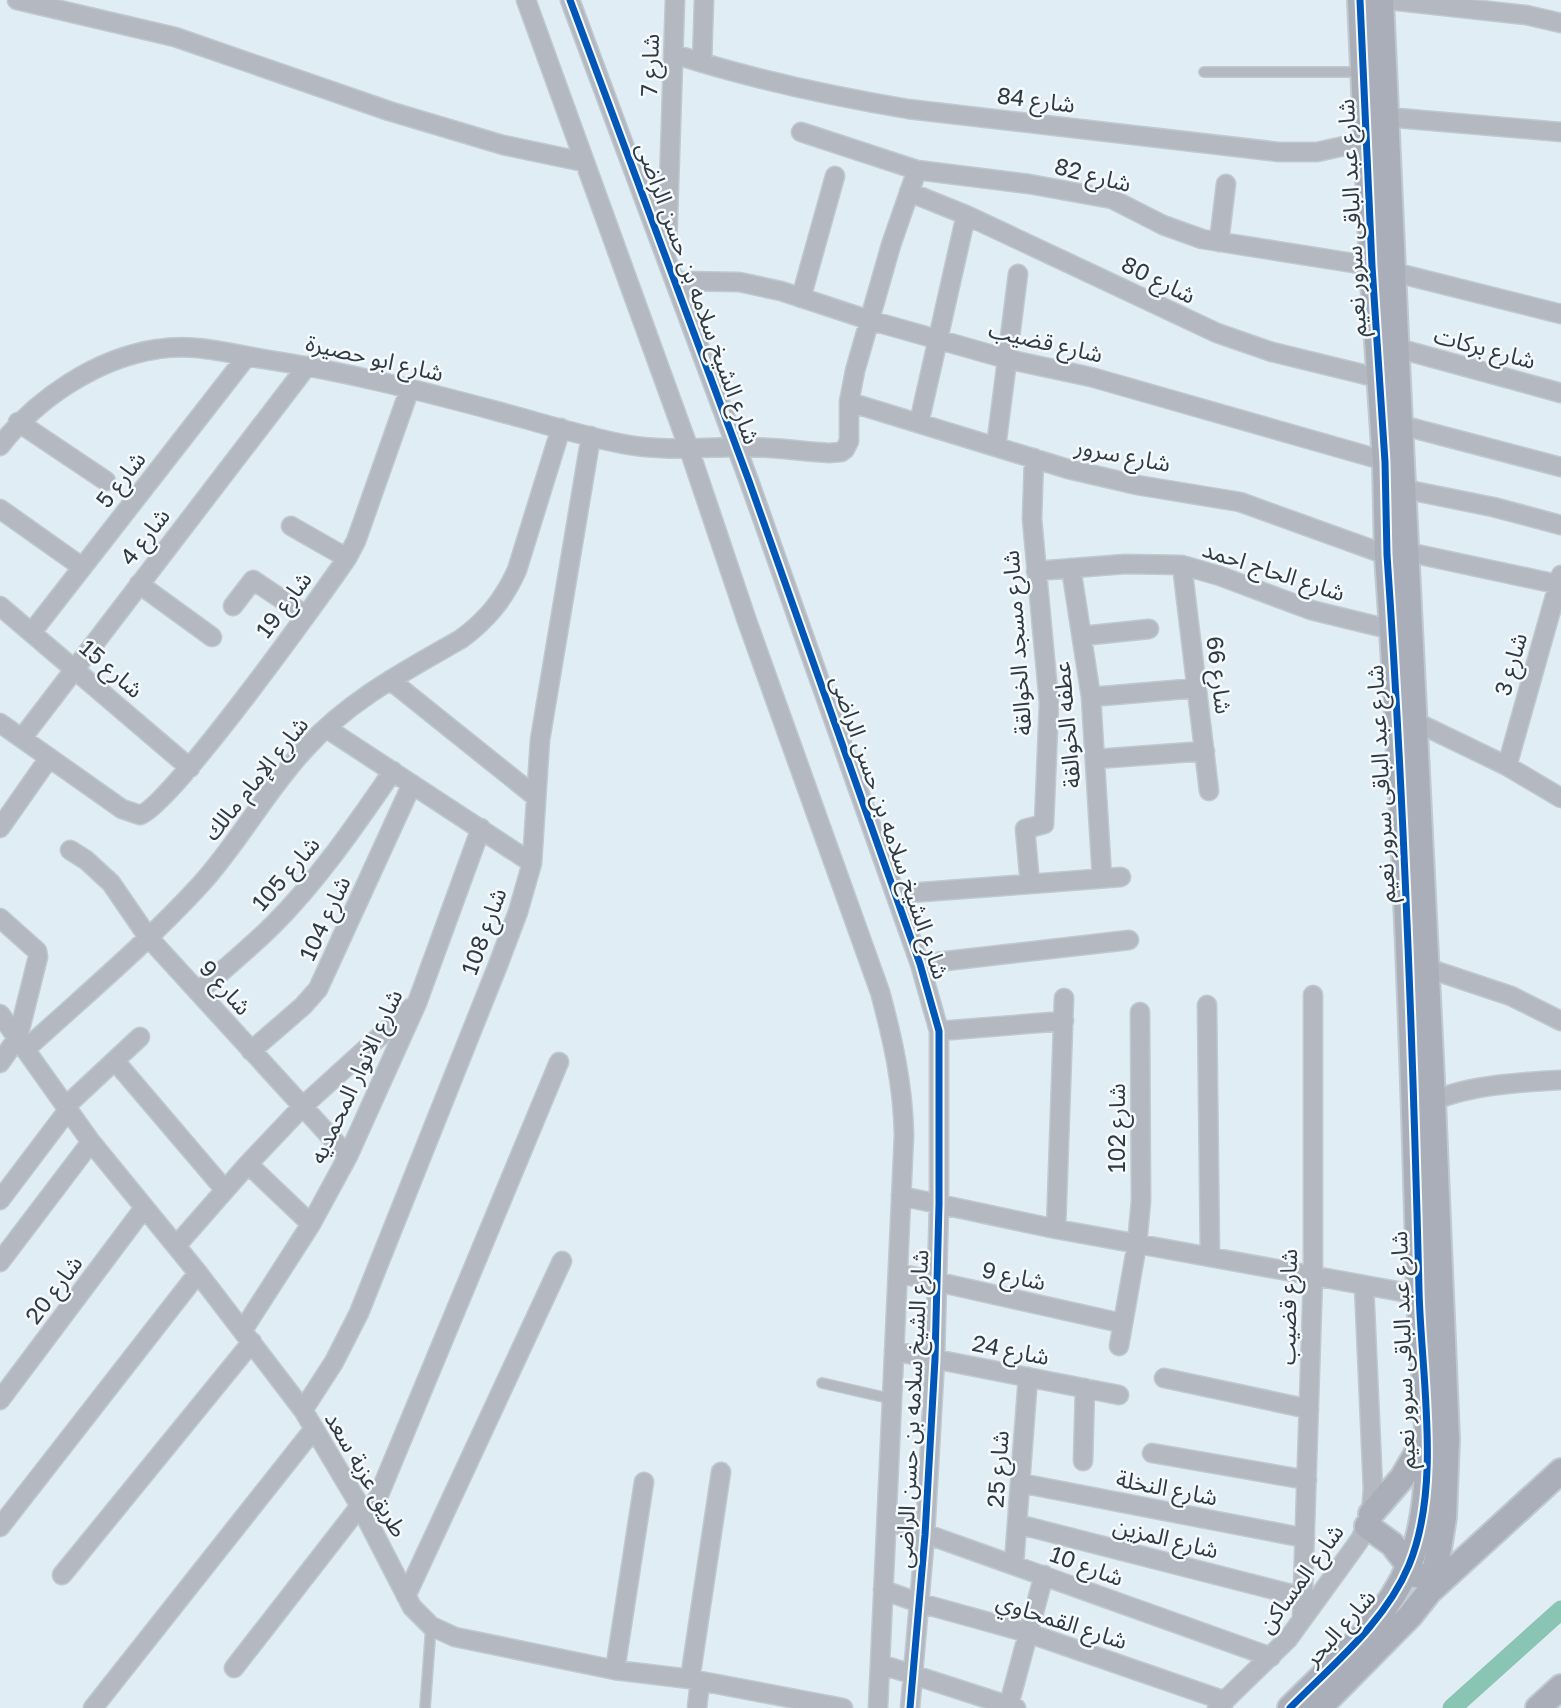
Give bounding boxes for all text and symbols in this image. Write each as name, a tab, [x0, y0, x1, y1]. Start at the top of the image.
street label: شارع 7	[634, 33, 668, 97]
street label: شارع 84	[995, 80, 1077, 122]
street label: شارع عبد الباقى سرور نعيم	[1331, 98, 1375, 338]
street label: شارع الشيخ سلامه بن حسن الراضى	[628, 138, 767, 449]
street label: شارع 82	[1051, 151, 1134, 201]
street label: شارع 80	[1116, 249, 1201, 312]
street label: شارع قضيب	[985, 314, 1106, 372]
street label: شارع بركات	[1430, 320, 1539, 378]
street label: شارع ابو حصيرة	[303, 328, 447, 390]
street label: شارع سرور	[1071, 431, 1173, 481]
street label: شارع 5	[89, 445, 154, 515]
street label: شارع 4	[113, 502, 178, 573]
street label: شارع الحاج احمد	[1198, 534, 1349, 610]
street label: شارع مسجد الخوالقة	[996, 549, 1040, 737]
street label: شارع 19	[249, 565, 320, 645]
street label: شارع 3	[1488, 629, 1536, 700]
street label: شارع 15	[72, 633, 150, 706]
street label: شارع 66	[1197, 634, 1239, 716]
street label: عطفه الخوالقة	[1047, 660, 1086, 790]
street label: شارع عبد الباقى سرور نعيم	[1360, 664, 1404, 904]
street label: شارع الشيخ سلامه بن حسن الراضى	[822, 672, 956, 984]
street label: شارع الإمام مالك	[197, 710, 317, 849]
street label: شارع 105	[245, 830, 328, 919]
street label: شارع 104	[292, 871, 359, 966]
street label: شارع 108	[454, 884, 515, 979]
street label: شارع 9	[191, 954, 258, 1023]
street label: شارع الانوار المحمديه	[302, 984, 411, 1169]
street label: شارع 102	[1102, 1083, 1134, 1173]
street label: شارع عبد الباقى سرور نعيم	[1384, 1230, 1424, 1470]
street label: شارع 20	[18, 1249, 91, 1331]
street label: شارع الشيخ سلامه بن حسن الراضى	[889, 1249, 937, 1569]
street label: شارع قضيب	[1272, 1249, 1306, 1366]
street label: شارع 9	[979, 1255, 1048, 1299]
street label: شارع 24	[969, 1328, 1052, 1374]
street label: طريق عزبة سعد	[319, 1406, 414, 1542]
street label: شارع 25	[980, 1429, 1018, 1509]
street label: شارع النخلة	[1113, 1463, 1220, 1514]
street label: شارع المزين	[1110, 1510, 1222, 1567]
street label: شارع المساكن	[1251, 1518, 1352, 1640]
street label: شارع 10	[1045, 1539, 1127, 1595]
street label: شارع البحر	[1297, 1583, 1384, 1675]
street label: شارع القمحاوي	[992, 1586, 1131, 1658]

